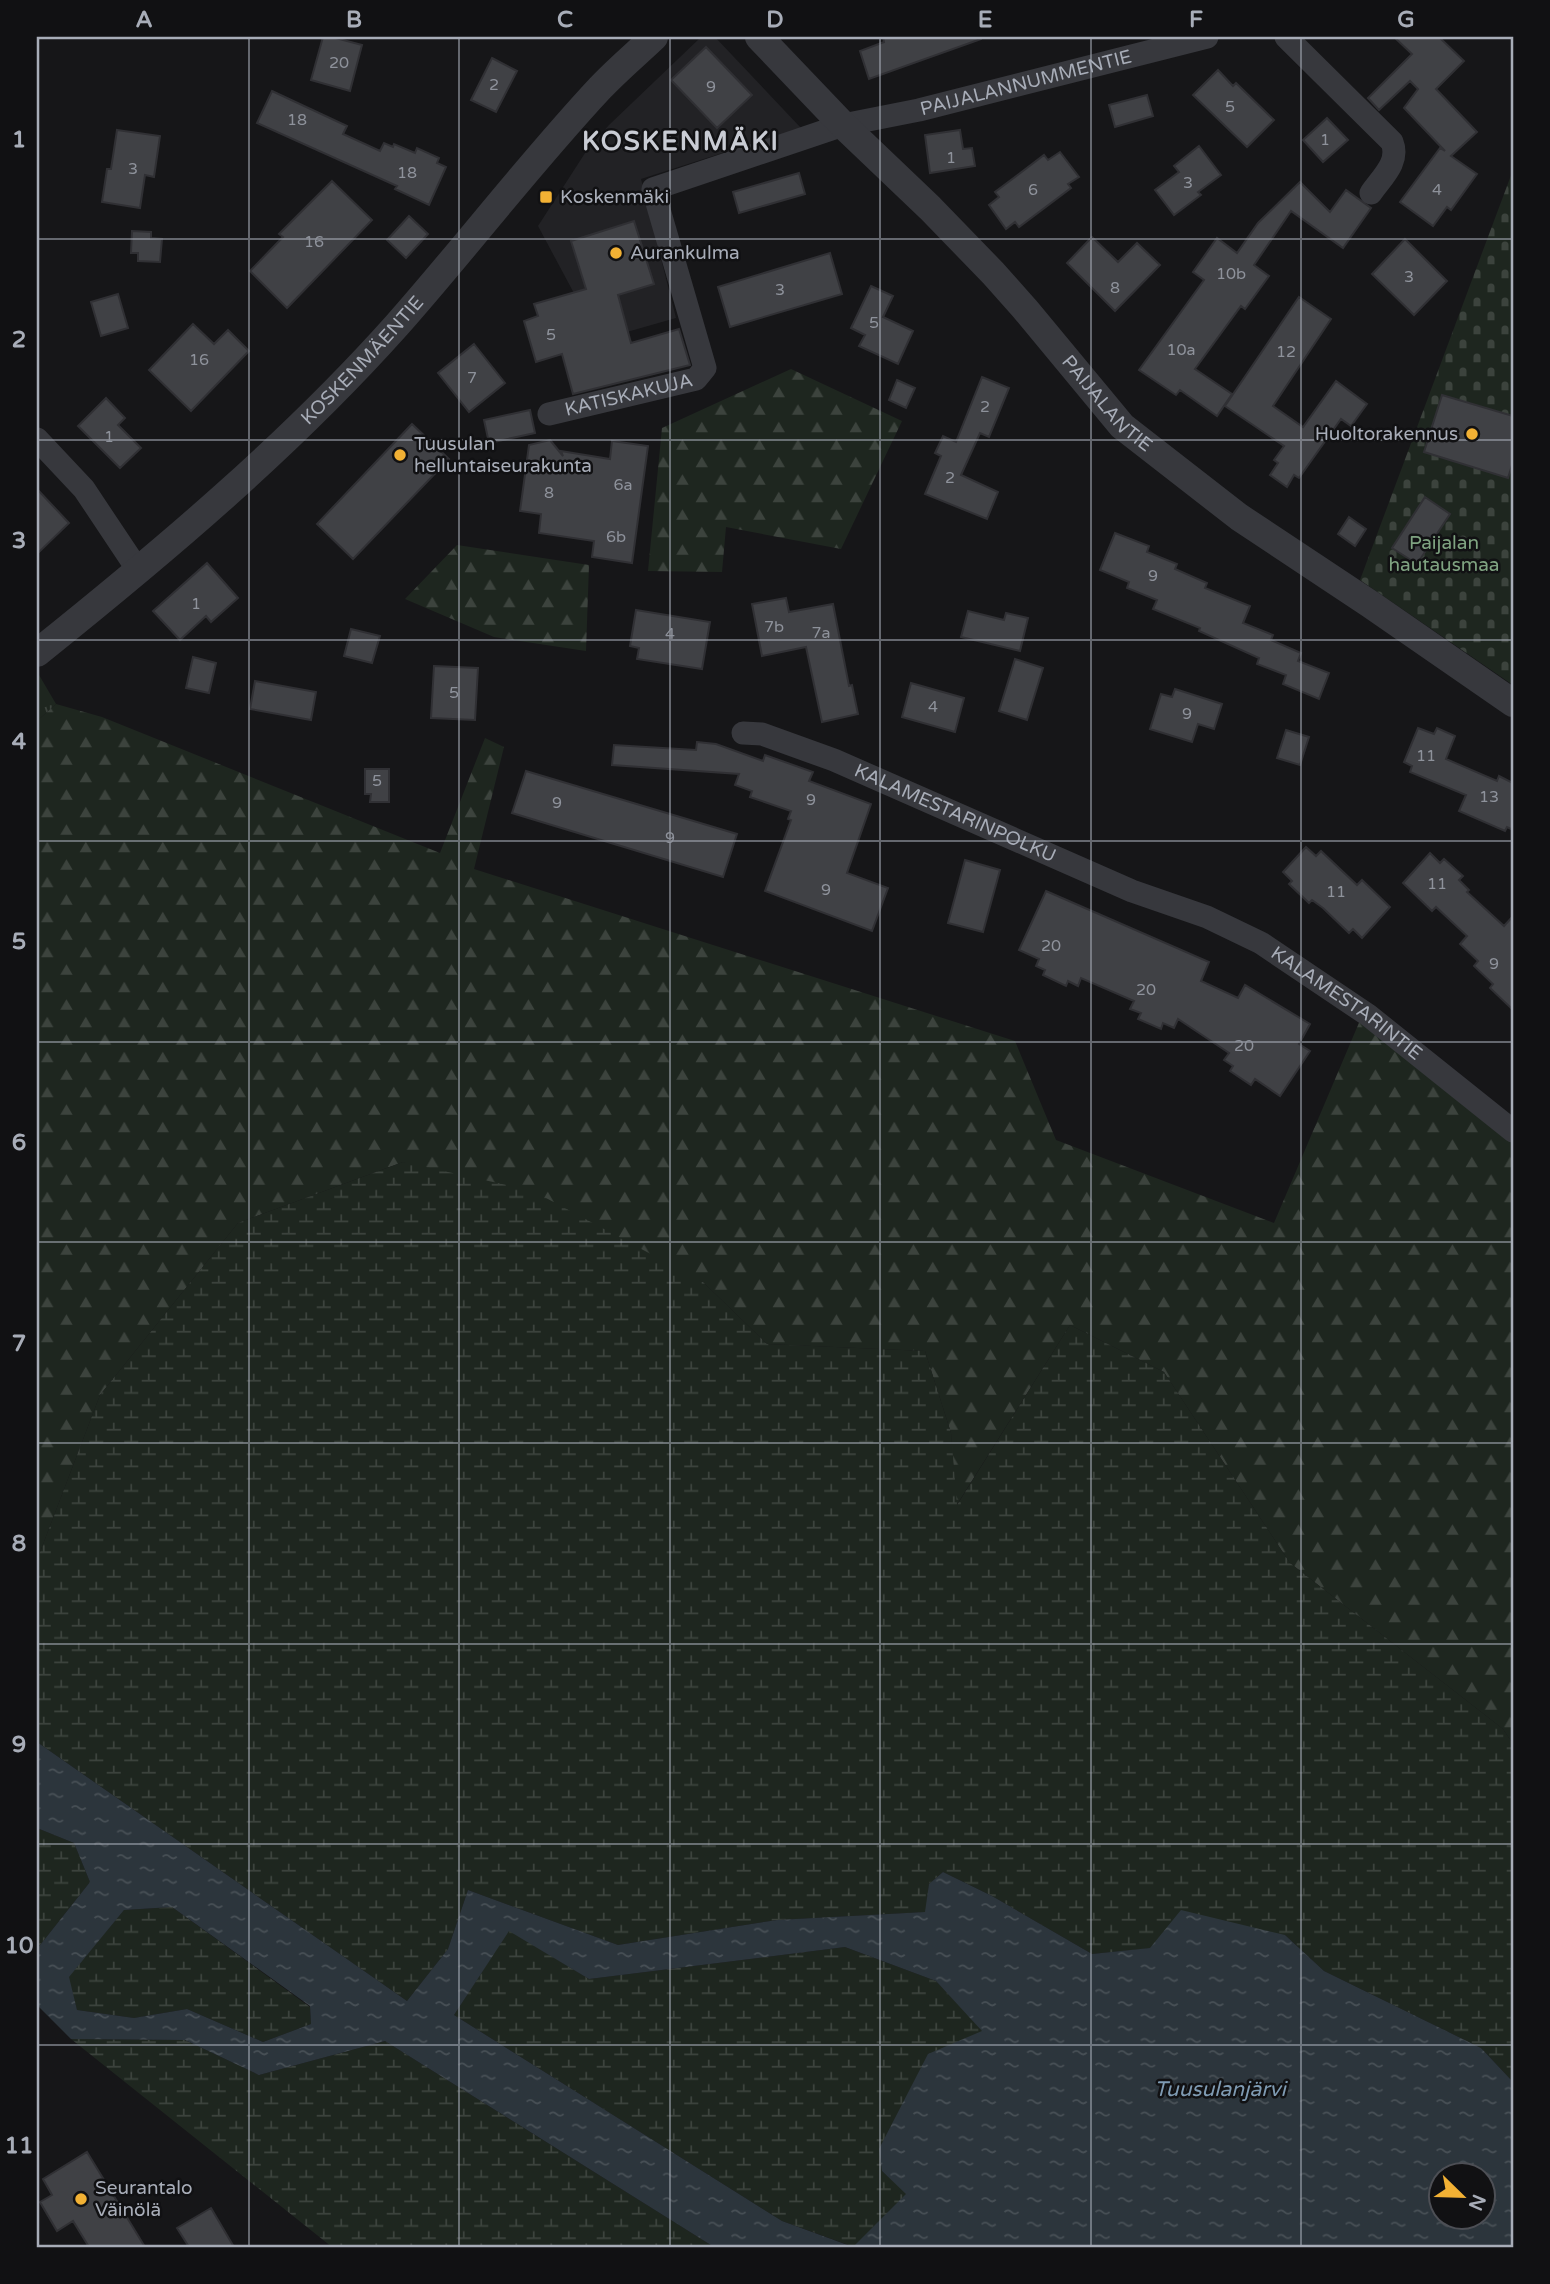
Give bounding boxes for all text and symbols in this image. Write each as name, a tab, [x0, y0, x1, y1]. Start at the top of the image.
text: A	[135, 6, 153, 34]
text: B	[346, 6, 362, 34]
text: C	[557, 6, 573, 34]
text: D	[766, 6, 784, 34]
text: E	[978, 6, 992, 34]
text: F	[1189, 6, 1203, 34]
text: G	[1397, 6, 1415, 34]
street label: PAIJALANNUMMENTIE	[918, 46, 1134, 120]
house number: 20	[329, 53, 349, 73]
house number: 2	[489, 75, 499, 95]
house number: 9	[706, 77, 716, 97]
house number: 5	[1225, 97, 1235, 117]
house number: 18	[287, 110, 307, 130]
text: 1	[12, 126, 26, 154]
district label: KOSKENMÄKI	[582, 126, 780, 157]
house number: 1	[1320, 130, 1330, 150]
house number: 1	[946, 148, 956, 168]
house number: 3	[128, 159, 138, 179]
house number: 18	[397, 163, 417, 183]
house number: 3	[1183, 173, 1193, 193]
house number: 6	[1028, 180, 1038, 200]
house number: 4	[1432, 180, 1442, 200]
place label: Koskenmäki	[560, 186, 669, 208]
marker: Koskenmäki	[538, 189, 554, 205]
house number: 16	[304, 232, 324, 252]
place label: Aurankulma	[630, 242, 740, 264]
marker: Aurankulma	[608, 245, 624, 261]
house number: 10b	[1216, 264, 1246, 284]
house number: 3	[1404, 267, 1414, 287]
house number: 8	[1110, 278, 1120, 298]
house number: 3	[775, 280, 785, 300]
street label: KOSKENMÄENTIE	[297, 292, 428, 429]
house number: 5	[869, 313, 879, 333]
house number: 5	[546, 325, 556, 345]
text: 2	[12, 326, 26, 354]
house number: 10a	[1166, 340, 1196, 360]
house number: 12	[1276, 342, 1296, 362]
house number: 16	[189, 350, 209, 370]
street label: PAIJALANTIE	[1057, 351, 1157, 456]
house number: 7	[467, 368, 477, 388]
street label: KATISKAKUJA	[563, 369, 695, 421]
house number: 2	[980, 397, 990, 417]
place label: Huoltorakennus	[1315, 423, 1458, 445]
marker: Huoltorakennus	[1464, 426, 1480, 442]
house number: 1	[104, 427, 114, 447]
place label: Tuusulan helluntaiseurakunta	[414, 433, 592, 477]
marker: Tuusulan helluntaiseurakunta	[392, 447, 408, 463]
house number: 2	[945, 468, 955, 488]
house number: 6a	[613, 475, 633, 495]
house number: 8	[544, 483, 554, 503]
text: 3	[12, 527, 26, 555]
house number: 6b	[606, 527, 626, 547]
park label: Paijalan hautausmaa	[1388, 532, 1500, 576]
house number: 9	[1148, 566, 1158, 586]
house number: 1	[191, 594, 201, 614]
house number: 7b	[764, 617, 784, 637]
house number: 7a	[811, 623, 831, 643]
house number: 4	[665, 624, 675, 644]
house number: 5	[449, 683, 459, 703]
house number: 4	[928, 697, 938, 717]
house number: 9	[1182, 704, 1192, 724]
text: 4	[12, 728, 27, 756]
house number: 11	[1416, 746, 1436, 766]
street label: KALAMESTARINPOLKU	[851, 759, 1059, 867]
house number: 5	[372, 771, 382, 791]
house number: 13	[1479, 787, 1499, 807]
house number: 9	[806, 790, 816, 810]
house number: 9	[552, 793, 562, 813]
house number: 9	[665, 828, 675, 848]
house number: 11	[1427, 874, 1447, 894]
house number: 9	[821, 880, 831, 900]
house number: 11	[1326, 882, 1346, 902]
text: 5	[12, 928, 26, 956]
house number: 20	[1041, 936, 1061, 956]
street label: KALAMESTARINTIE	[1267, 942, 1426, 1065]
house number: 9	[1489, 954, 1499, 974]
house number: 20	[1136, 980, 1156, 1000]
house number: 20	[1234, 1036, 1254, 1056]
text: 6	[12, 1129, 26, 1157]
text: 7	[12, 1330, 26, 1358]
text: 8	[12, 1530, 26, 1558]
text: 9	[12, 1731, 26, 1759]
text: 10	[5, 1932, 33, 1960]
water label: Tuusulanjärvi	[1154, 2077, 1288, 2102]
text: 11	[5, 2132, 33, 2160]
north arrow	[1428, 2162, 1498, 2232]
place label: Seurantalo Väinölä	[95, 2177, 193, 2221]
marker: Seurantalo Väinölä	[73, 2191, 89, 2207]
text: N	[1464, 2191, 1490, 2214]

